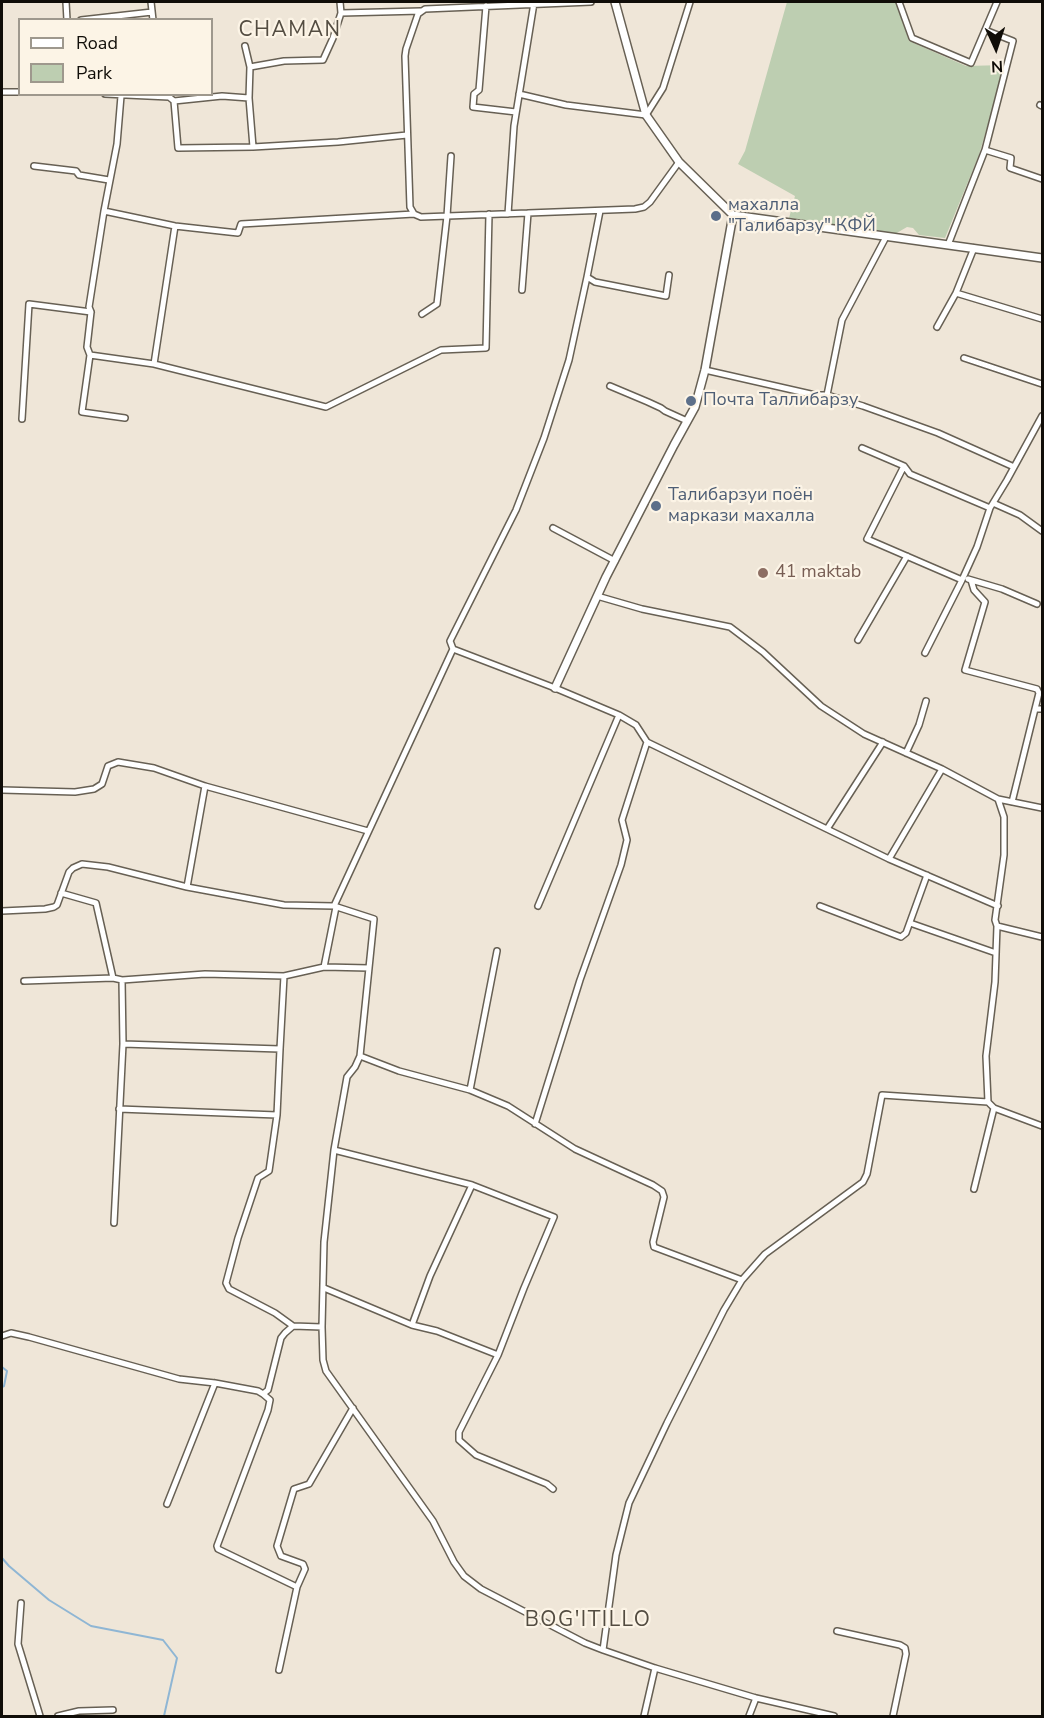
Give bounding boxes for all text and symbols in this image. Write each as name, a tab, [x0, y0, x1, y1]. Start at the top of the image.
legend	[18, 18, 213, 96]
district label: CHAMAN	[238, 18, 342, 44]
north arrow	[966, 18, 1026, 78]
text: Road	[76, 31, 118, 55]
text: N	[990, 55, 1003, 77]
text: Park	[76, 61, 112, 85]
place label: махалла "Талибарзу" КФЙ	[728, 195, 876, 238]
marker: махалла "Талибарзу" КФЙ	[709, 209, 723, 223]
place label: Почта Таллибарзу	[703, 390, 858, 412]
marker: Почта Таллибарзу	[684, 394, 698, 408]
place label: Талибарзуи поён маркази махалла	[668, 485, 815, 528]
marker: Талибарзуи поён маркази махалла	[649, 499, 663, 513]
place label: 41 maktab	[775, 562, 861, 584]
marker: 41 maktab	[756, 566, 770, 580]
district label: BOG'ITILLO	[525, 1608, 651, 1634]

